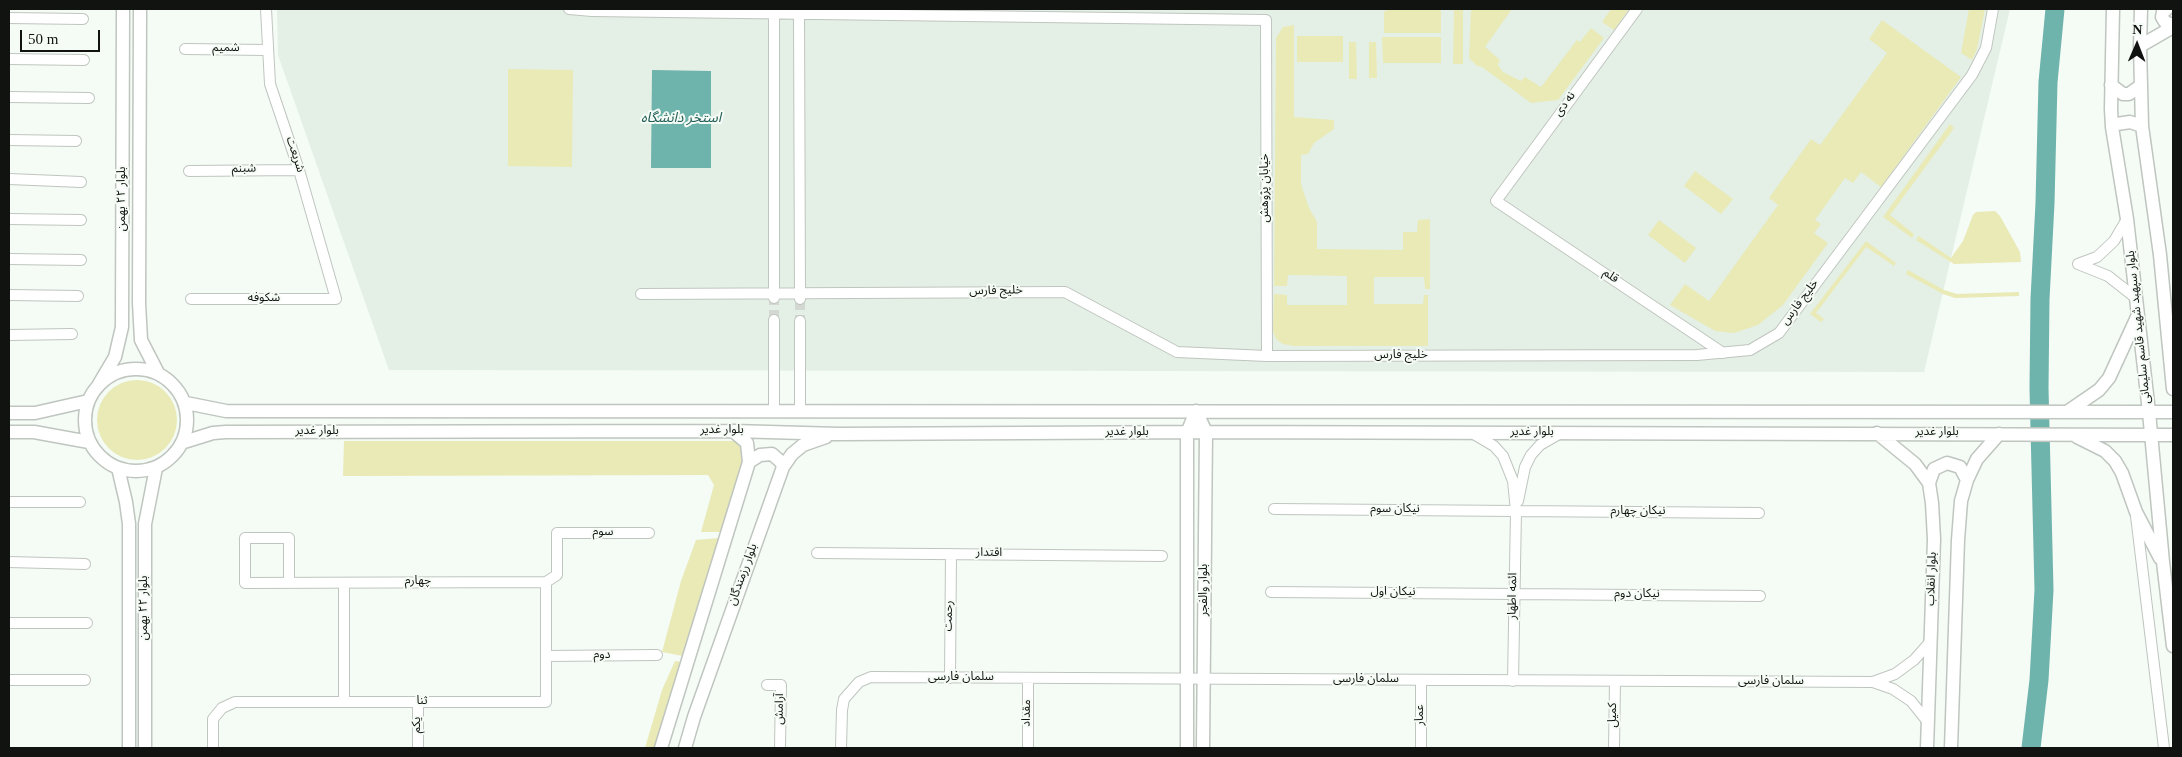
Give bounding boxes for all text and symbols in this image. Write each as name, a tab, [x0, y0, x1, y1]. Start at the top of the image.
scale bar	[22, 20, 102, 52]
north arrow	[2112, 20, 2162, 70]
text: N	[2132, 22, 2142, 37]
text: 50 m	[28, 31, 58, 47]
street label: شمیم	[212, 42, 240, 56]
street label: نه دی	[1552, 90, 1580, 120]
water label: استخر دانشگاه	[641, 112, 721, 128]
street label: شریعت	[281, 135, 307, 175]
street label: خیابان پژوهش	[1259, 154, 1273, 222]
street label: شبنم	[232, 163, 256, 177]
street label: بلوار ۲۲ بهمن	[116, 167, 130, 231]
street label: بلوار سپهبد شهید قاسم سلیمانی	[2125, 250, 2155, 404]
street label: قلم	[1599, 267, 1621, 287]
street label: خلیج فارس	[1779, 277, 1823, 329]
street label: خلیج فارس	[969, 284, 1023, 300]
street label: شکوفه	[248, 292, 280, 306]
street label: خلیج فارس	[1374, 349, 1428, 363]
street label: بلوار غدیر	[700, 424, 744, 438]
street label: بلوار غدیر	[295, 425, 339, 439]
street label: بلوار غدیر	[1105, 426, 1149, 440]
street label: بلوار غدیر	[1510, 426, 1554, 440]
street label: بلوار غدیر	[1915, 426, 1959, 440]
street label: نیکان سوم	[1370, 503, 1420, 517]
street label: نیکان چهارم	[1610, 505, 1666, 519]
street label: سوم	[593, 526, 613, 540]
street label: بلوار رزمندگان	[726, 542, 762, 608]
street label: اقتدار	[976, 547, 1002, 561]
street label: بلوار انقلاب	[1925, 552, 1941, 606]
street label: بلوار والفجر	[1198, 564, 1212, 616]
street label: ائمه اطهار	[1506, 572, 1522, 620]
street label: چهارم	[405, 575, 431, 589]
street label: بلوار ۲۲ بهمن	[138, 576, 152, 640]
street label: نیکان اول	[1370, 586, 1416, 600]
street label: نیکان دوم	[1614, 588, 1660, 602]
street label: رحمت	[943, 600, 957, 632]
street label: دوم	[594, 649, 610, 663]
street label: سلمان فارسی	[928, 671, 994, 685]
street label: سلمان فارسی	[1333, 673, 1399, 687]
street label: سلمان فارسی	[1738, 675, 1804, 689]
street label: آرامش	[774, 693, 788, 725]
street label: ثنا	[416, 695, 428, 709]
street label: مقداد	[1021, 699, 1035, 727]
street label: کمیل	[1607, 702, 1621, 728]
street label: عمار	[1414, 705, 1428, 725]
street label: یکم	[411, 717, 425, 733]

